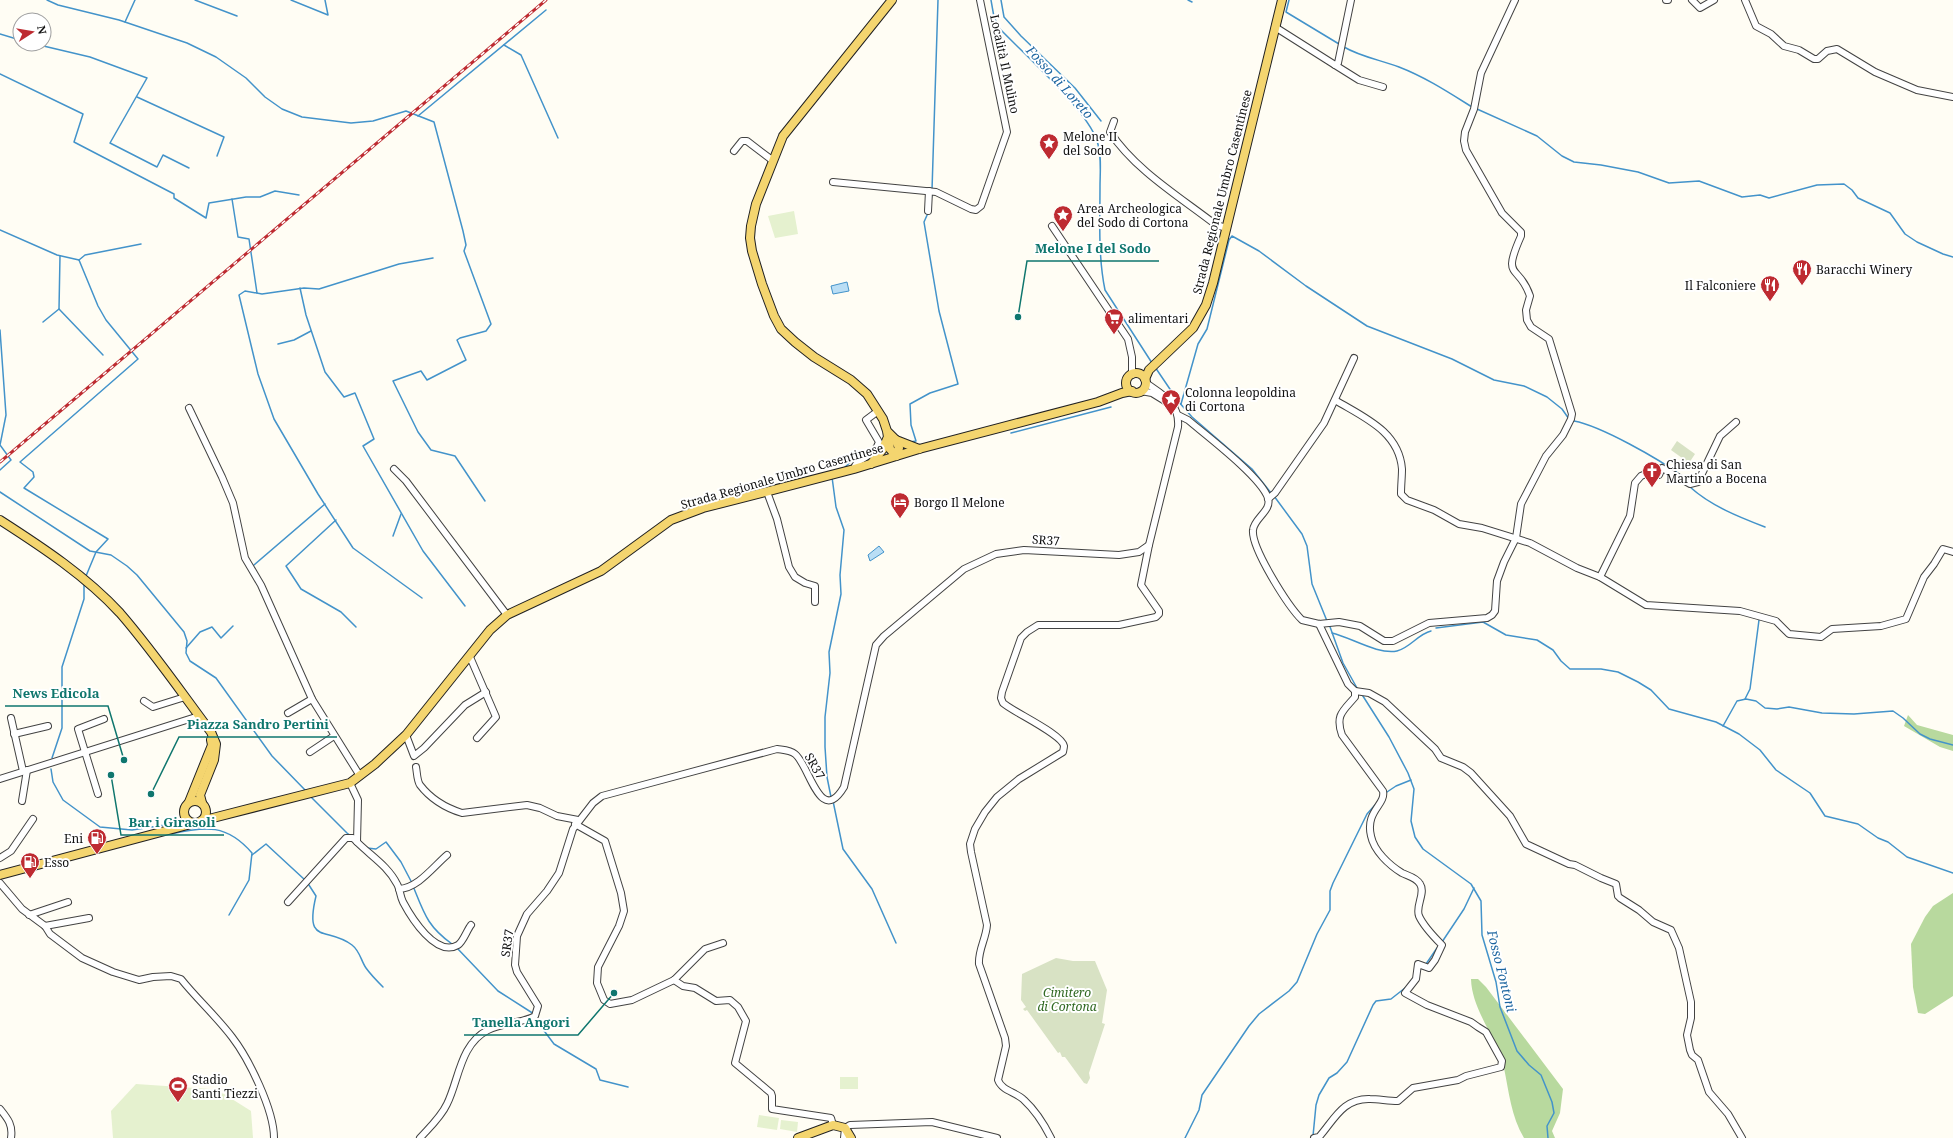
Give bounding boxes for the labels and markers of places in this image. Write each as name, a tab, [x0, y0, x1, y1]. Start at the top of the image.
place label: Melone II del Sodo	[1063, 128, 1117, 159]
place icon: Melone II del Sodo	[1038, 132, 1060, 160]
place label: Area Archeologica del Sodo di Cortona	[1077, 200, 1189, 231]
place icon: Area Archeologica del Sodo di Cortona	[1052, 204, 1074, 232]
callout: Melone I del Sodo	[1027, 236, 1159, 261]
restaurant icon: Baracchi Winery	[1791, 258, 1813, 286]
place label: Baracchi Winery	[1816, 261, 1912, 278]
restaurant icon: Il Falconiere	[1759, 274, 1781, 302]
place label: Il Falconiere	[1685, 277, 1756, 294]
supermarket icon: alimentari	[1103, 307, 1125, 335]
place label: alimentari	[1128, 310, 1188, 327]
place label: Colonna leopoldina di Cortona	[1185, 384, 1296, 415]
place icon: Colonna leopoldina di Cortona	[1160, 388, 1182, 416]
place label: Chiesa di San Martino a Bocena	[1666, 456, 1767, 487]
church icon: Chiesa di San Martino a Bocena	[1641, 460, 1663, 488]
hotel icon: Borgo Il Melone	[889, 491, 911, 519]
place label: Borgo Il Melone	[914, 494, 1005, 511]
callout: News Edicola	[5, 681, 108, 706]
callout: Piazza Sandro Pertini	[179, 712, 337, 737]
callout: Bar i Girasoli	[121, 810, 224, 835]
fuel station icon: Eni	[86, 827, 108, 855]
place label: Eni	[64, 830, 83, 847]
fuel station icon: Esso	[19, 851, 41, 879]
place label: Esso	[44, 854, 69, 871]
callout: Tanella Angori	[464, 1010, 578, 1035]
place label: Stadio Santi Tiezzi	[192, 1071, 258, 1102]
sports icon: Stadio Santi Tiezzi	[167, 1075, 189, 1103]

